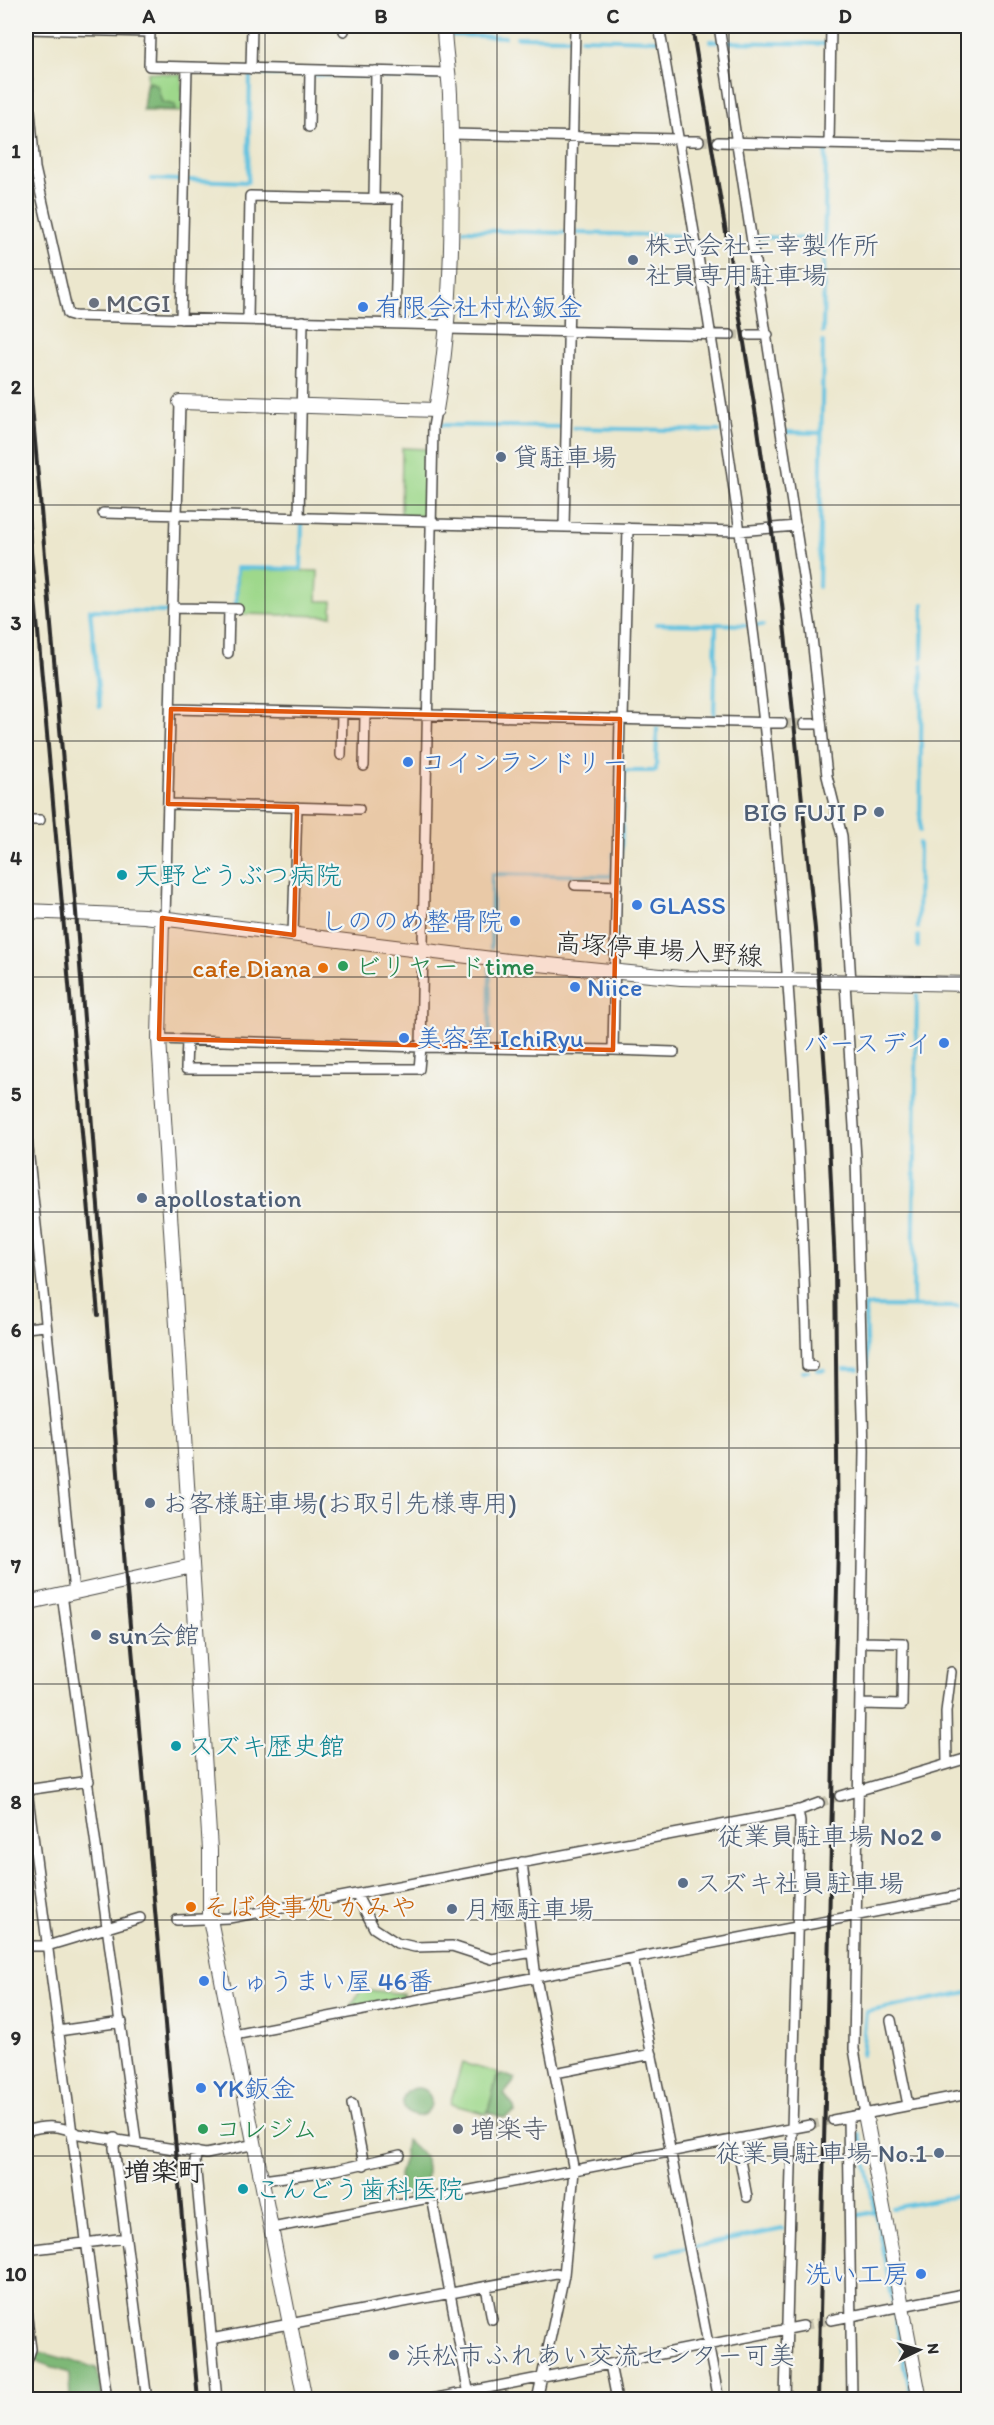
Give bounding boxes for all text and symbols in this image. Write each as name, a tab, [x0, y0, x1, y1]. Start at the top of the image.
text: A	[142, 4, 156, 28]
text: B	[375, 4, 388, 28]
text: C	[607, 4, 620, 28]
text: D	[838, 4, 852, 28]
text: 1	[11, 139, 21, 163]
place label: 株式会社三幸製作所 社員専用駐車場	[645, 229, 879, 291]
marker: 株式会社三幸製作所 社員専用駐車場	[626, 253, 640, 267]
place label: MCGI	[106, 287, 171, 319]
place label: 有限会社村松鈑金	[375, 291, 583, 323]
marker: MCGI	[87, 296, 101, 310]
marker: 有限会社村松鈑金	[356, 300, 370, 314]
text: 2	[11, 375, 22, 399]
place label: 貸駐車場	[513, 441, 617, 473]
marker: 貸駐車場	[494, 450, 508, 464]
text: 3	[11, 611, 22, 635]
place label: コインランドリー	[420, 746, 628, 778]
marker: コインランドリー	[401, 755, 415, 769]
place label: BIG FUJI P	[743, 796, 867, 828]
marker: BIG FUJI P	[872, 805, 886, 819]
text: 4	[10, 846, 22, 870]
place label: 天野どうぶつ病院	[134, 859, 341, 891]
marker: 天野どうぶつ病院	[115, 868, 129, 882]
place label: GLASS	[649, 889, 726, 921]
marker: GLASS	[630, 898, 644, 912]
place label: しののめ整骨院	[321, 905, 503, 937]
marker: しののめ整骨院	[508, 914, 522, 928]
street label: 高塚停車場入野線	[554, 926, 764, 972]
place label: ビリヤードtime	[355, 950, 535, 982]
place label: cafe Diana	[192, 952, 311, 984]
marker: ビリヤードtime	[336, 959, 350, 973]
marker: cafe Diana	[316, 961, 330, 975]
place label: Niice	[587, 971, 643, 1003]
marker: Niice	[568, 980, 582, 994]
place label: 美容室 IchiRyu	[416, 1022, 584, 1054]
place label: バースデイ	[803, 1027, 932, 1059]
marker: 美容室 IchiRyu	[397, 1031, 411, 1045]
marker: バースデイ	[937, 1036, 951, 1050]
text: 5	[11, 1082, 22, 1106]
place label: apollostation	[154, 1182, 302, 1214]
marker: apollostation	[135, 1191, 149, 1205]
text: 6	[11, 1318, 22, 1342]
place label: お客様駐車場(お取引先様専用)	[162, 1487, 517, 1519]
marker: お客様駐車場(お取引先様専用)	[143, 1496, 157, 1510]
text: 7	[10, 1554, 21, 1578]
place label: sun会館	[108, 1619, 200, 1651]
marker: sun会館	[89, 1628, 103, 1642]
place label: スズキ歴史館	[188, 1730, 345, 1762]
marker: スズキ歴史館	[169, 1739, 183, 1753]
text: 8	[11, 1790, 22, 1814]
place label: 従業員駐車場 No2	[718, 1820, 924, 1852]
marker: 従業員駐車場 No2	[929, 1829, 943, 1843]
place label: スズキ社員駐車場	[695, 1867, 904, 1899]
marker: スズキ社員駐車場	[676, 1876, 690, 1890]
place label: そば食事処 かみや	[203, 1891, 417, 1923]
place label: 月極駐車場	[464, 1893, 594, 1925]
marker: そば食事処 かみや	[184, 1900, 198, 1914]
marker: 月極駐車場	[445, 1902, 459, 1916]
place label: しゅうまい屋 46番	[216, 1965, 433, 1997]
marker: しゅうまい屋 46番	[197, 1974, 211, 1988]
text: 9	[11, 2026, 21, 2050]
place label: YK鈑金	[213, 2072, 296, 2104]
marker: YK鈑金	[194, 2081, 208, 2095]
place label: コレジム	[215, 2113, 318, 2145]
place label: 増楽寺	[470, 2113, 548, 2145]
marker: コレジム	[196, 2122, 210, 2136]
marker: 増楽寺	[451, 2122, 465, 2136]
place label: 従業員駐車場 No.1	[716, 2137, 927, 2169]
marker: 従業員駐車場 No.1	[932, 2146, 946, 2160]
district label: 増楽町	[124, 2155, 205, 2188]
place label: こんどう歯科医院	[255, 2173, 464, 2205]
marker: こんどう歯科医院	[236, 2182, 250, 2196]
place label: 洗い工房	[805, 2258, 909, 2290]
text: 10	[5, 2262, 27, 2286]
marker: 洗い工房	[914, 2267, 928, 2281]
north arrow	[889, 2320, 949, 2380]
place label: 浜松市ふれあい交流センター可美	[406, 2339, 795, 2371]
text: N	[924, 2343, 943, 2355]
marker: 浜松市ふれあい交流センター可美	[387, 2348, 401, 2362]

